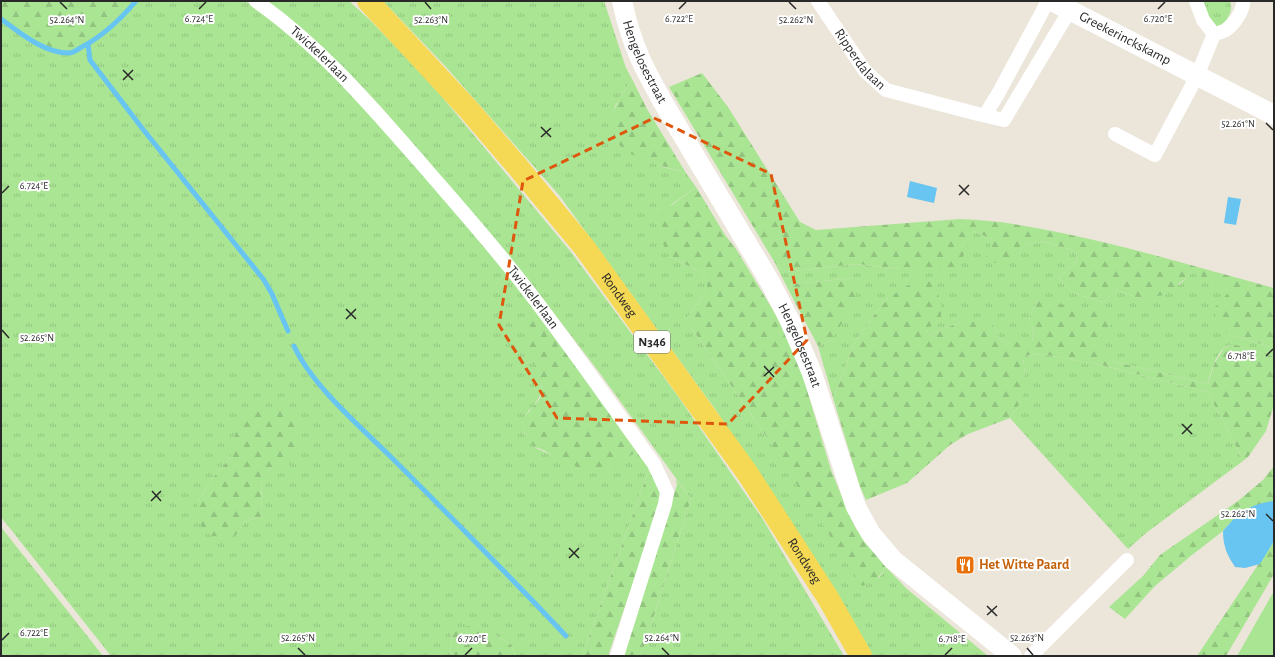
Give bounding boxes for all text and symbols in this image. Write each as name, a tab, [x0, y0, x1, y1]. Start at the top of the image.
street label: Greekerinckskamp	[1077, 9, 1173, 68]
text: 6.724°E	[185, 14, 213, 24]
text: 6.722°E	[665, 14, 693, 24]
text: 6.720°E	[1144, 14, 1173, 24]
text: 52.264°N	[50, 15, 84, 25]
text: 52.263°N	[414, 15, 448, 25]
text: 52.262°N	[779, 15, 813, 25]
street label: Hengelosestraat	[620, 19, 669, 106]
street label: Twickelerlaan	[288, 24, 351, 85]
street label: Ripperdalaan	[832, 26, 888, 93]
text: 52.261°N	[1221, 119, 1255, 129]
text: 6.724°E	[20, 181, 48, 191]
street label: Twickelerlaan	[505, 264, 561, 332]
street label: Rondweg	[598, 271, 640, 320]
street label: Hengelosestraat	[775, 301, 823, 390]
road number: N346	[634, 331, 670, 353]
text: 52.265°N	[20, 333, 54, 343]
text: 6.718°E	[1227, 351, 1255, 361]
text: 52.262°N	[1221, 509, 1255, 519]
street label: Rondweg	[784, 536, 824, 586]
restaurant icon: Het Witte Paard	[954, 554, 976, 576]
place label: Het Witte Paard	[979, 558, 1070, 572]
text: 6.722°E	[20, 628, 48, 638]
text: 52.265°N	[281, 633, 315, 643]
text: 52.264°N	[645, 633, 679, 643]
text: 52.263°N	[1010, 633, 1044, 643]
text: 6.720°E	[458, 634, 487, 644]
text: 6.718°E	[938, 634, 966, 644]

